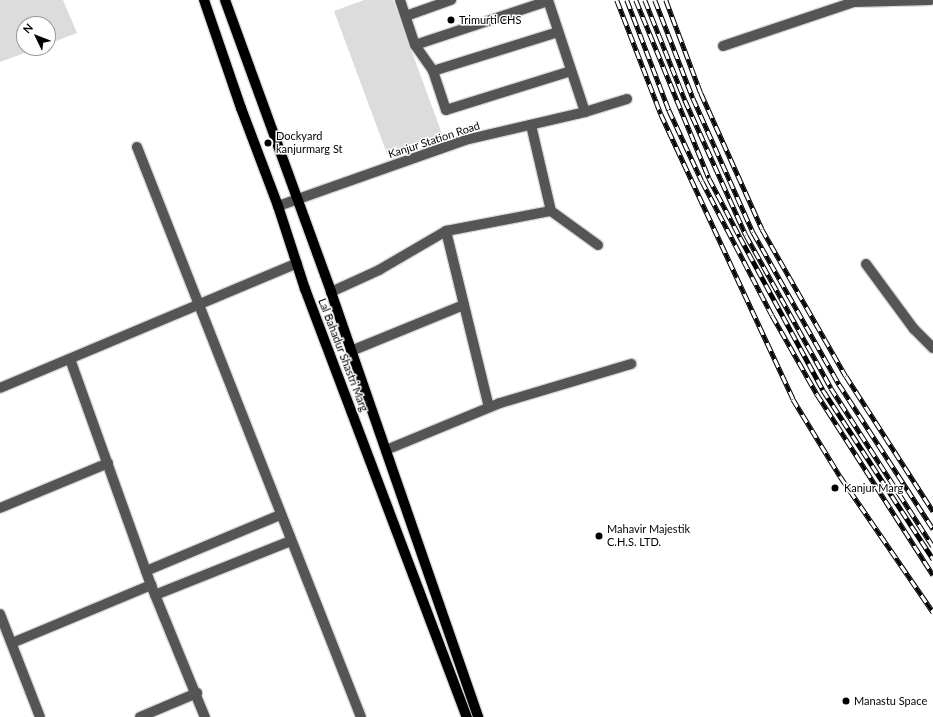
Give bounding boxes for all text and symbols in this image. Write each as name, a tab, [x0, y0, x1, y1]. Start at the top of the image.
place label: Trimurti CHS	[459, 13, 521, 27]
marker: Trimurti CHS	[446, 15, 456, 25]
north arrow	[16, 16, 56, 56]
text: N	[20, 21, 35, 36]
street label: Kanjur Station Road	[386, 119, 482, 161]
place label: Dockyard kanjurmarg St	[276, 130, 343, 156]
marker: Dockyard kanjurmarg St	[263, 138, 273, 148]
street label: Lal Bahadur Shastri Marg	[315, 296, 371, 414]
place label: Kanjur Marg	[844, 481, 904, 495]
marker: Kanjur Marg	[829, 482, 841, 494]
place label: Mahavir Majestik C.H.S. LTD.	[607, 523, 690, 549]
marker: Mahavir Majestik C.H.S. LTD.	[594, 531, 604, 541]
place label: Manastu Space	[854, 694, 927, 708]
marker: Manastu Space	[841, 696, 851, 706]

